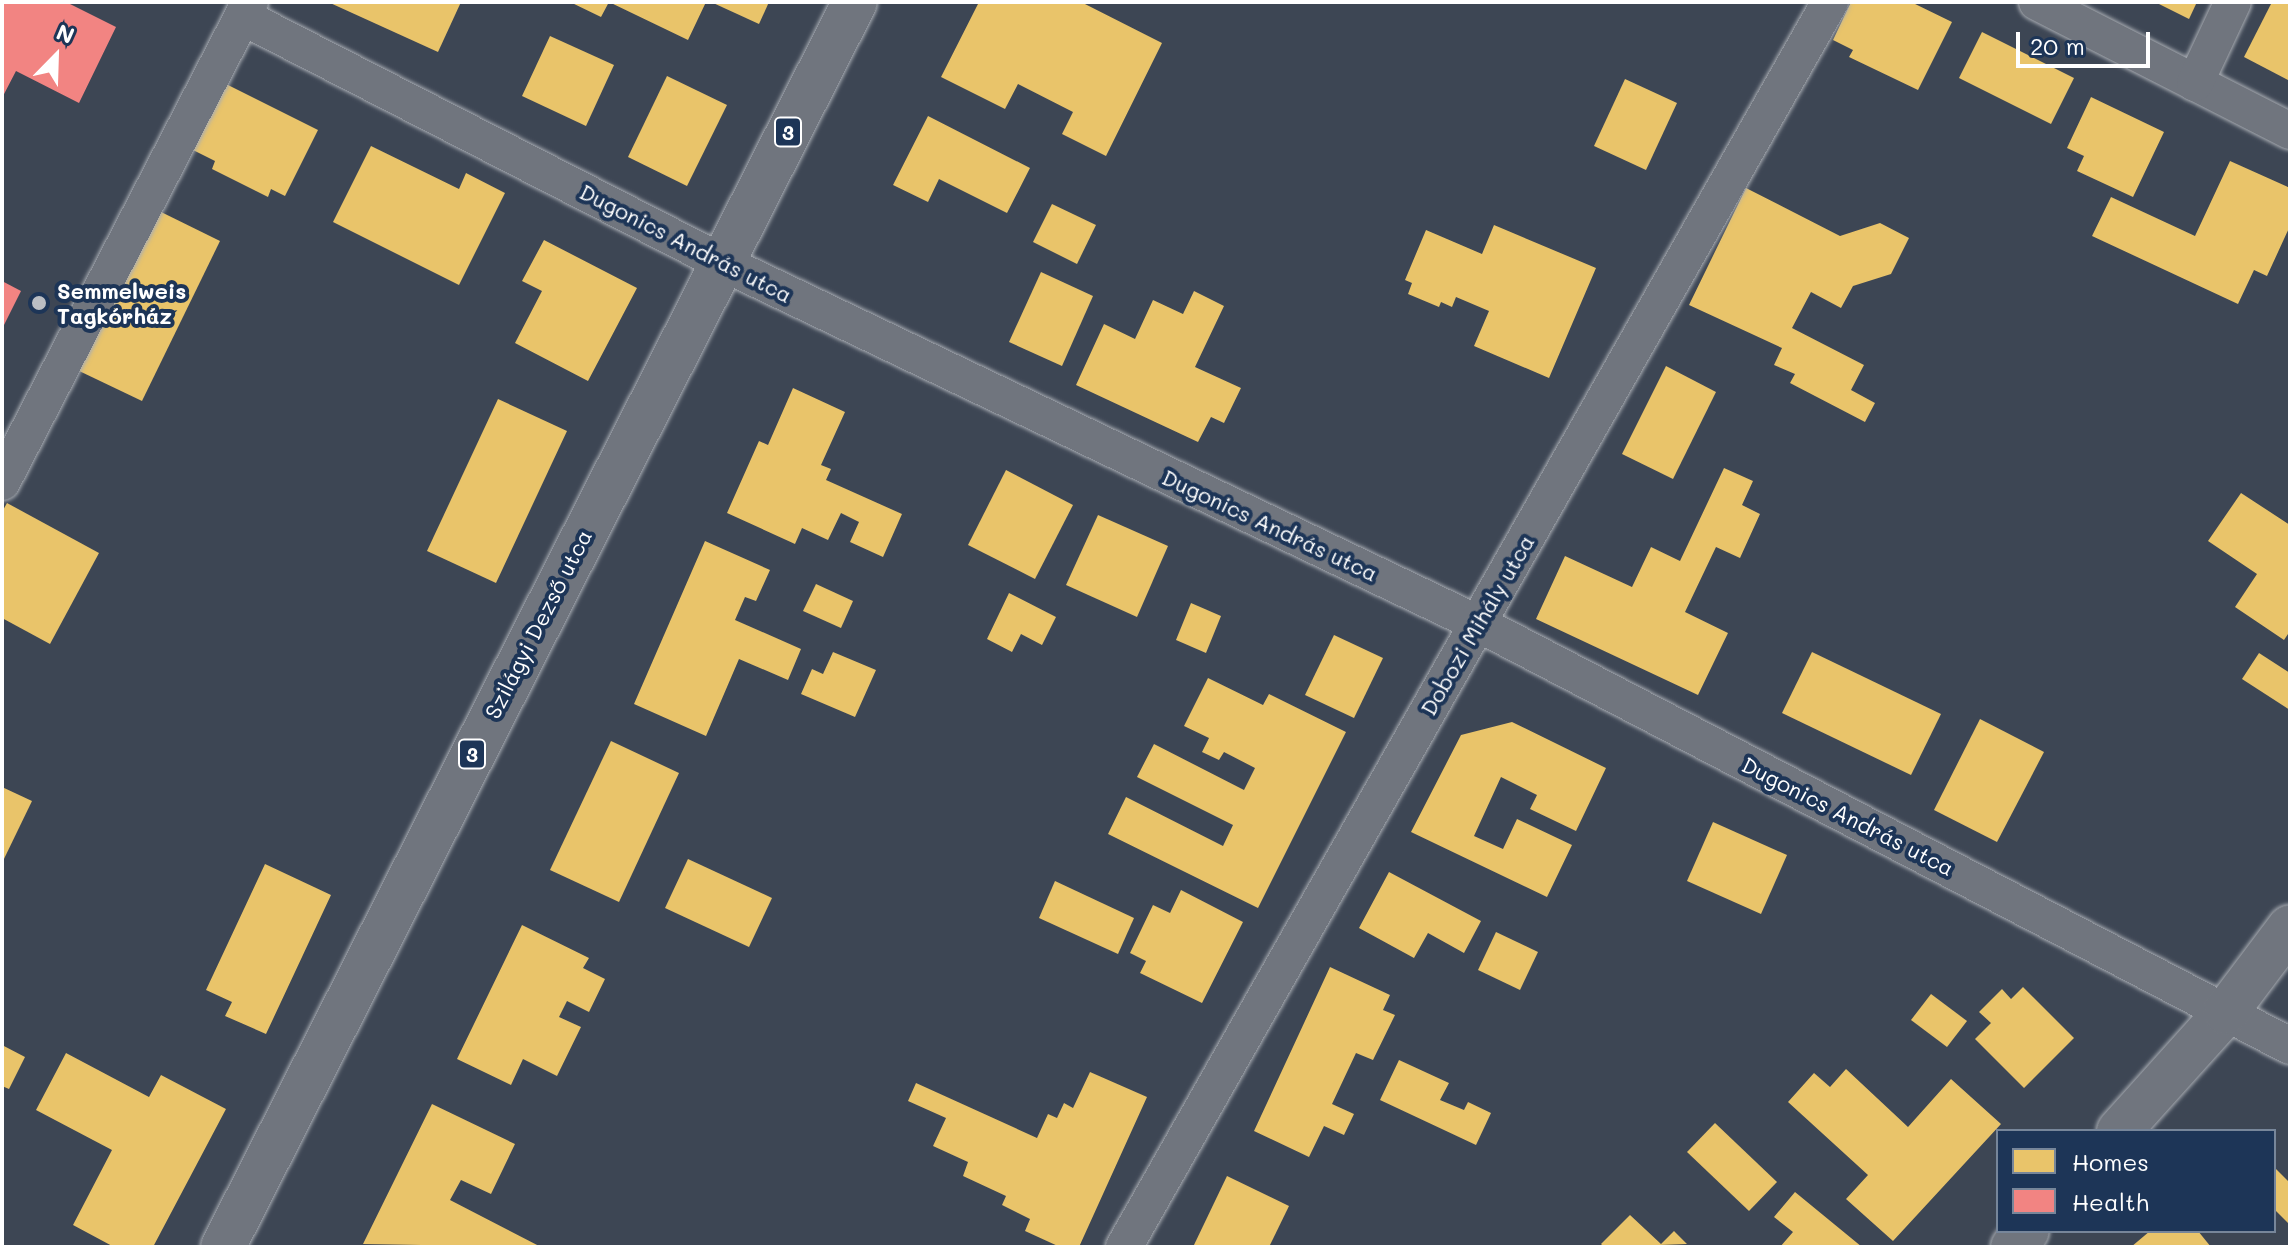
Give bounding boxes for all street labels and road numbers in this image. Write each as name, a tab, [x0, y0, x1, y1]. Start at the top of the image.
road number: 3	[774, 116, 802, 148]
street label: Dugonics András utca	[575, 178, 797, 308]
street label: Dugonics András utca	[1158, 463, 1382, 587]
street label: Szilágyi Dezső utca	[479, 525, 597, 723]
street label: Dobozi Mihály utca	[1415, 530, 1539, 720]
road number: 3	[458, 738, 486, 770]
street label: Dugonics András utca	[1737, 751, 1959, 881]

